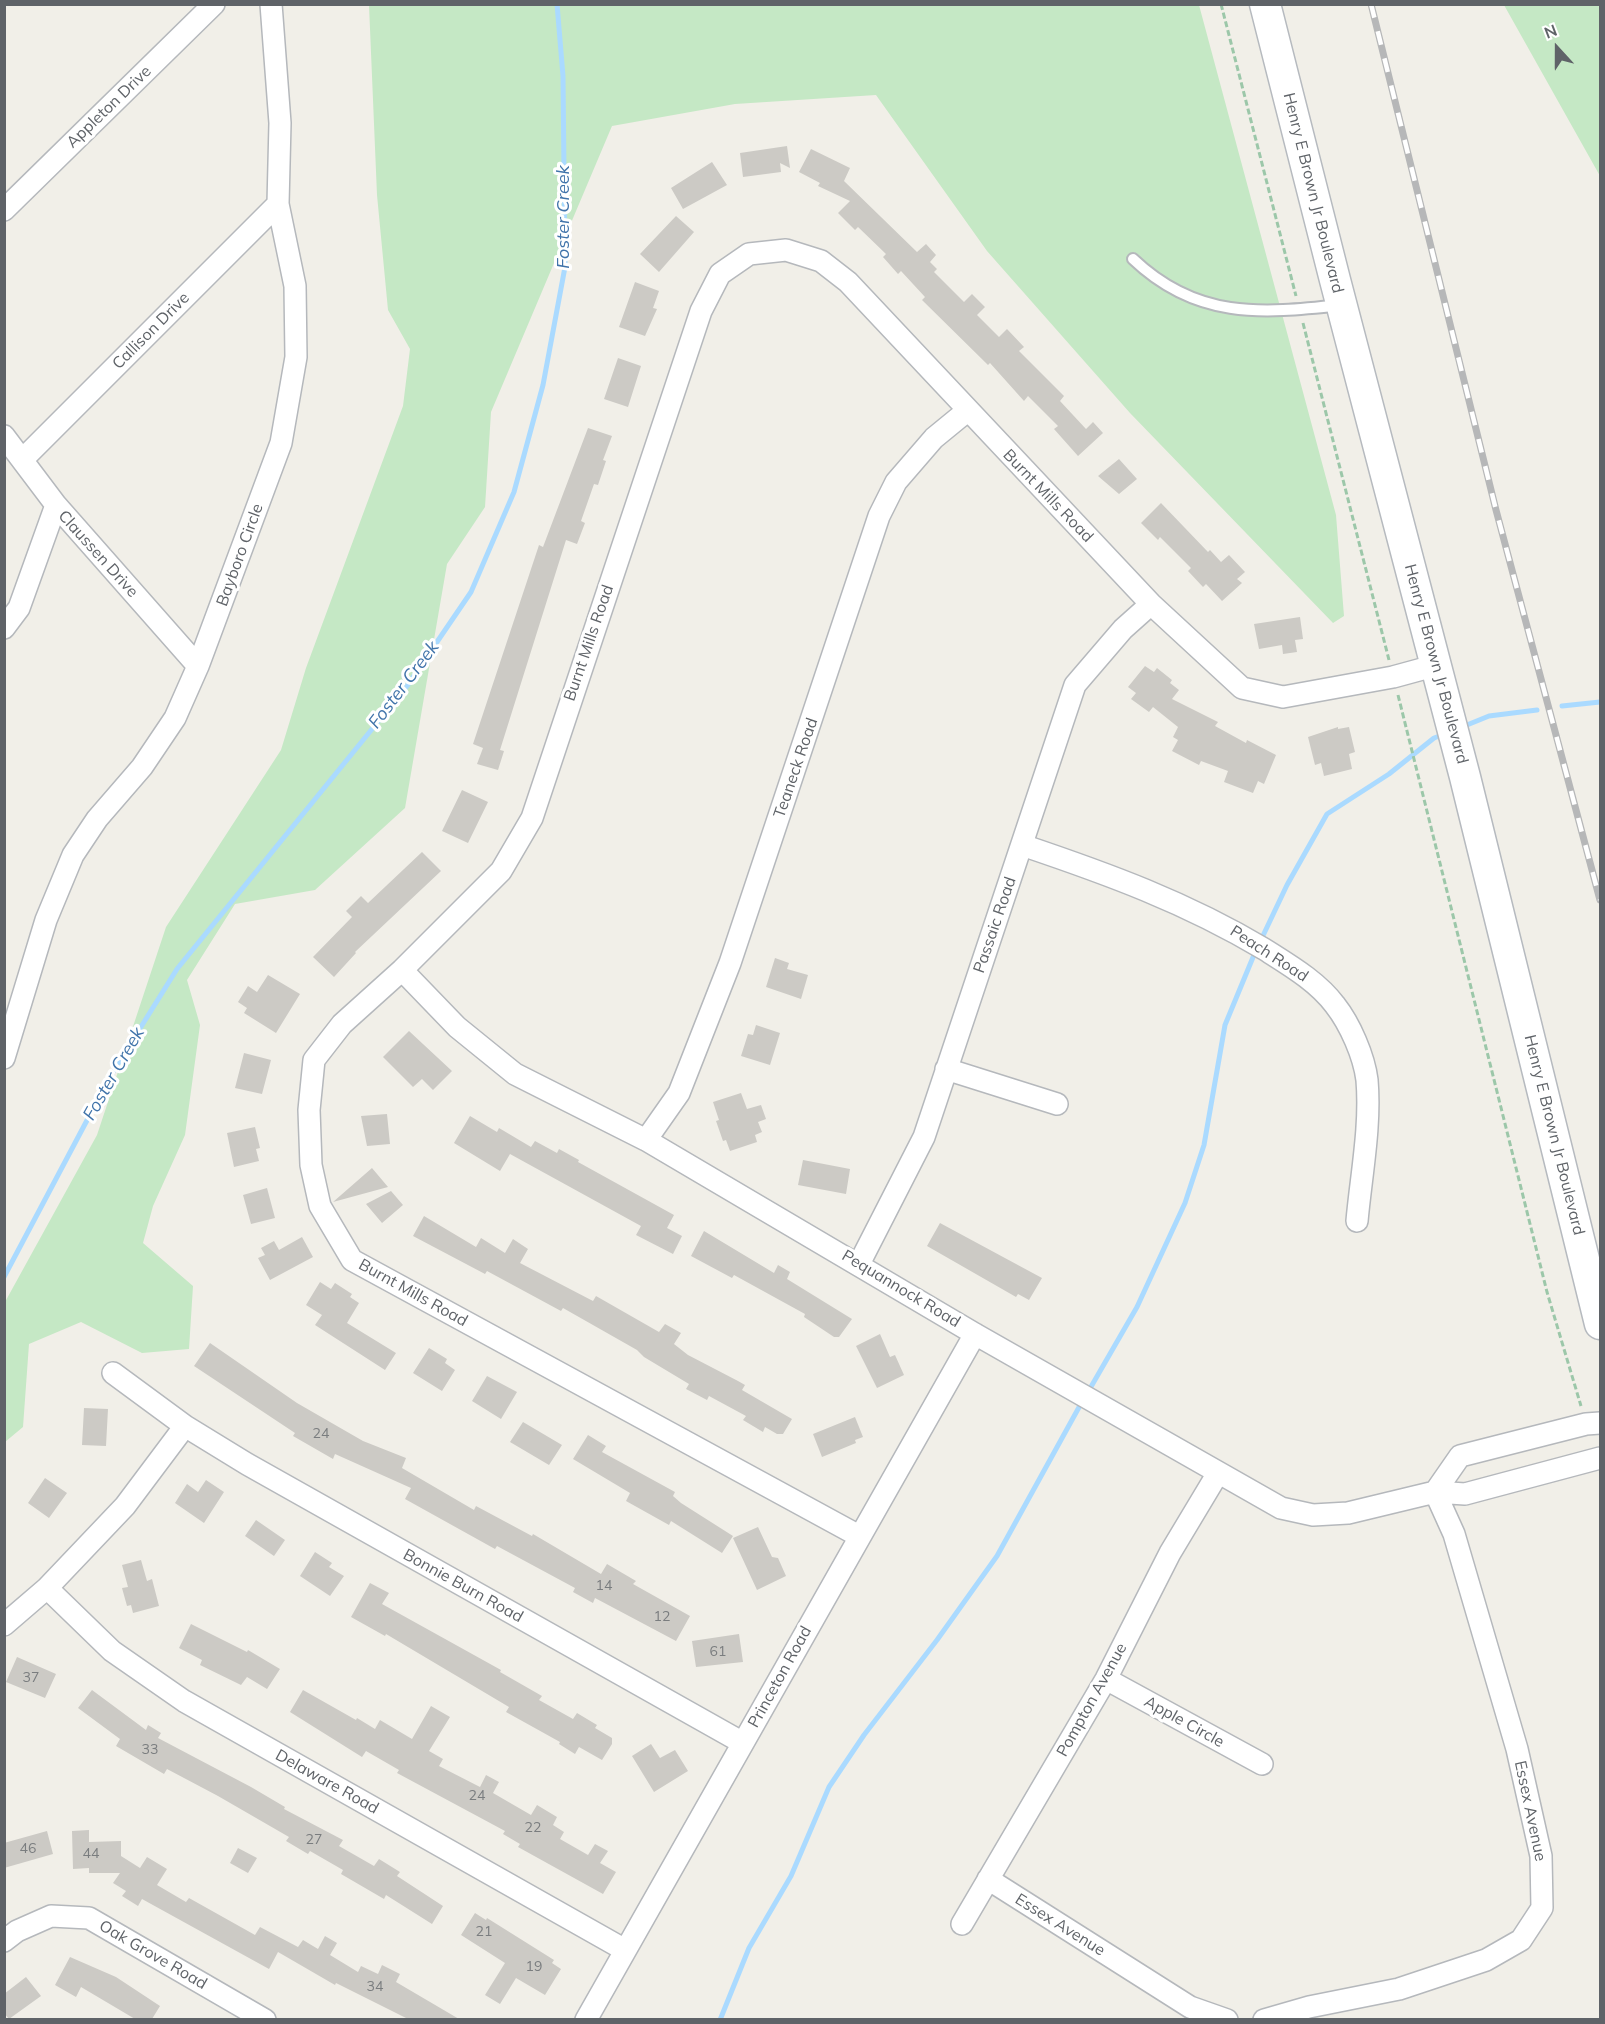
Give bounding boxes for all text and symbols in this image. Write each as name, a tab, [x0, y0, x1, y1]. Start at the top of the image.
north arrow	[1527, 18, 1587, 78]
text: N	[1541, 20, 1560, 43]
street label: Appleton Drive	[63, 62, 155, 152]
street label: Henry E Brown Jr Boulevard	[1279, 91, 1347, 295]
water label: Foster Creek	[553, 165, 575, 269]
street label: Callison Drive	[109, 289, 193, 373]
street label: Burnt Mills Road	[999, 446, 1097, 546]
street label: Bayboro Circle	[213, 501, 267, 609]
street label: Claussen Drive	[54, 507, 142, 601]
street label: Henry E Brown Jr Boulevard	[1400, 562, 1472, 766]
street label: Burnt Mills Road	[560, 582, 618, 704]
water label: Foster Creek	[364, 637, 444, 733]
street label: Teaneck Road	[770, 716, 822, 820]
street label: Passaic Road	[970, 874, 1020, 976]
street label: Peach Road	[1226, 922, 1312, 986]
water label: Foster Creek	[79, 1024, 149, 1124]
street label: Henry E Brown Jr Boulevard	[1520, 1033, 1588, 1237]
street label: Pequannock Road	[838, 1246, 964, 1332]
street label: Burnt Mills Road	[355, 1255, 471, 1331]
house number: 24	[313, 1426, 329, 1442]
street label: Bonnie Burn Road	[400, 1545, 526, 1627]
house number: 14	[596, 1578, 612, 1594]
house number: 12	[654, 1609, 670, 1625]
street label: Princeton Road	[744, 1623, 816, 1731]
street label: Pompton Avenue	[1053, 1640, 1131, 1760]
house number: 61	[710, 1644, 726, 1660]
house number: 37	[23, 1670, 39, 1686]
street label: Apple Circle	[1141, 1692, 1227, 1752]
house number: 33	[142, 1742, 158, 1758]
street label: Delaware Road	[272, 1746, 382, 1818]
street label: Essex Avenue	[1510, 1759, 1550, 1863]
house number: 24	[469, 1788, 485, 1804]
house number: 22	[525, 1820, 541, 1836]
house number: 27	[306, 1832, 322, 1848]
house number: 46	[20, 1841, 36, 1857]
house number: 44	[83, 1846, 99, 1862]
street label: Essex Avenue	[1012, 1890, 1108, 1960]
street label: Oak Grove Road	[96, 1916, 210, 1994]
house number: 21	[476, 1924, 492, 1940]
house number: 19	[526, 1959, 542, 1975]
house number: 34	[367, 1979, 383, 1995]

